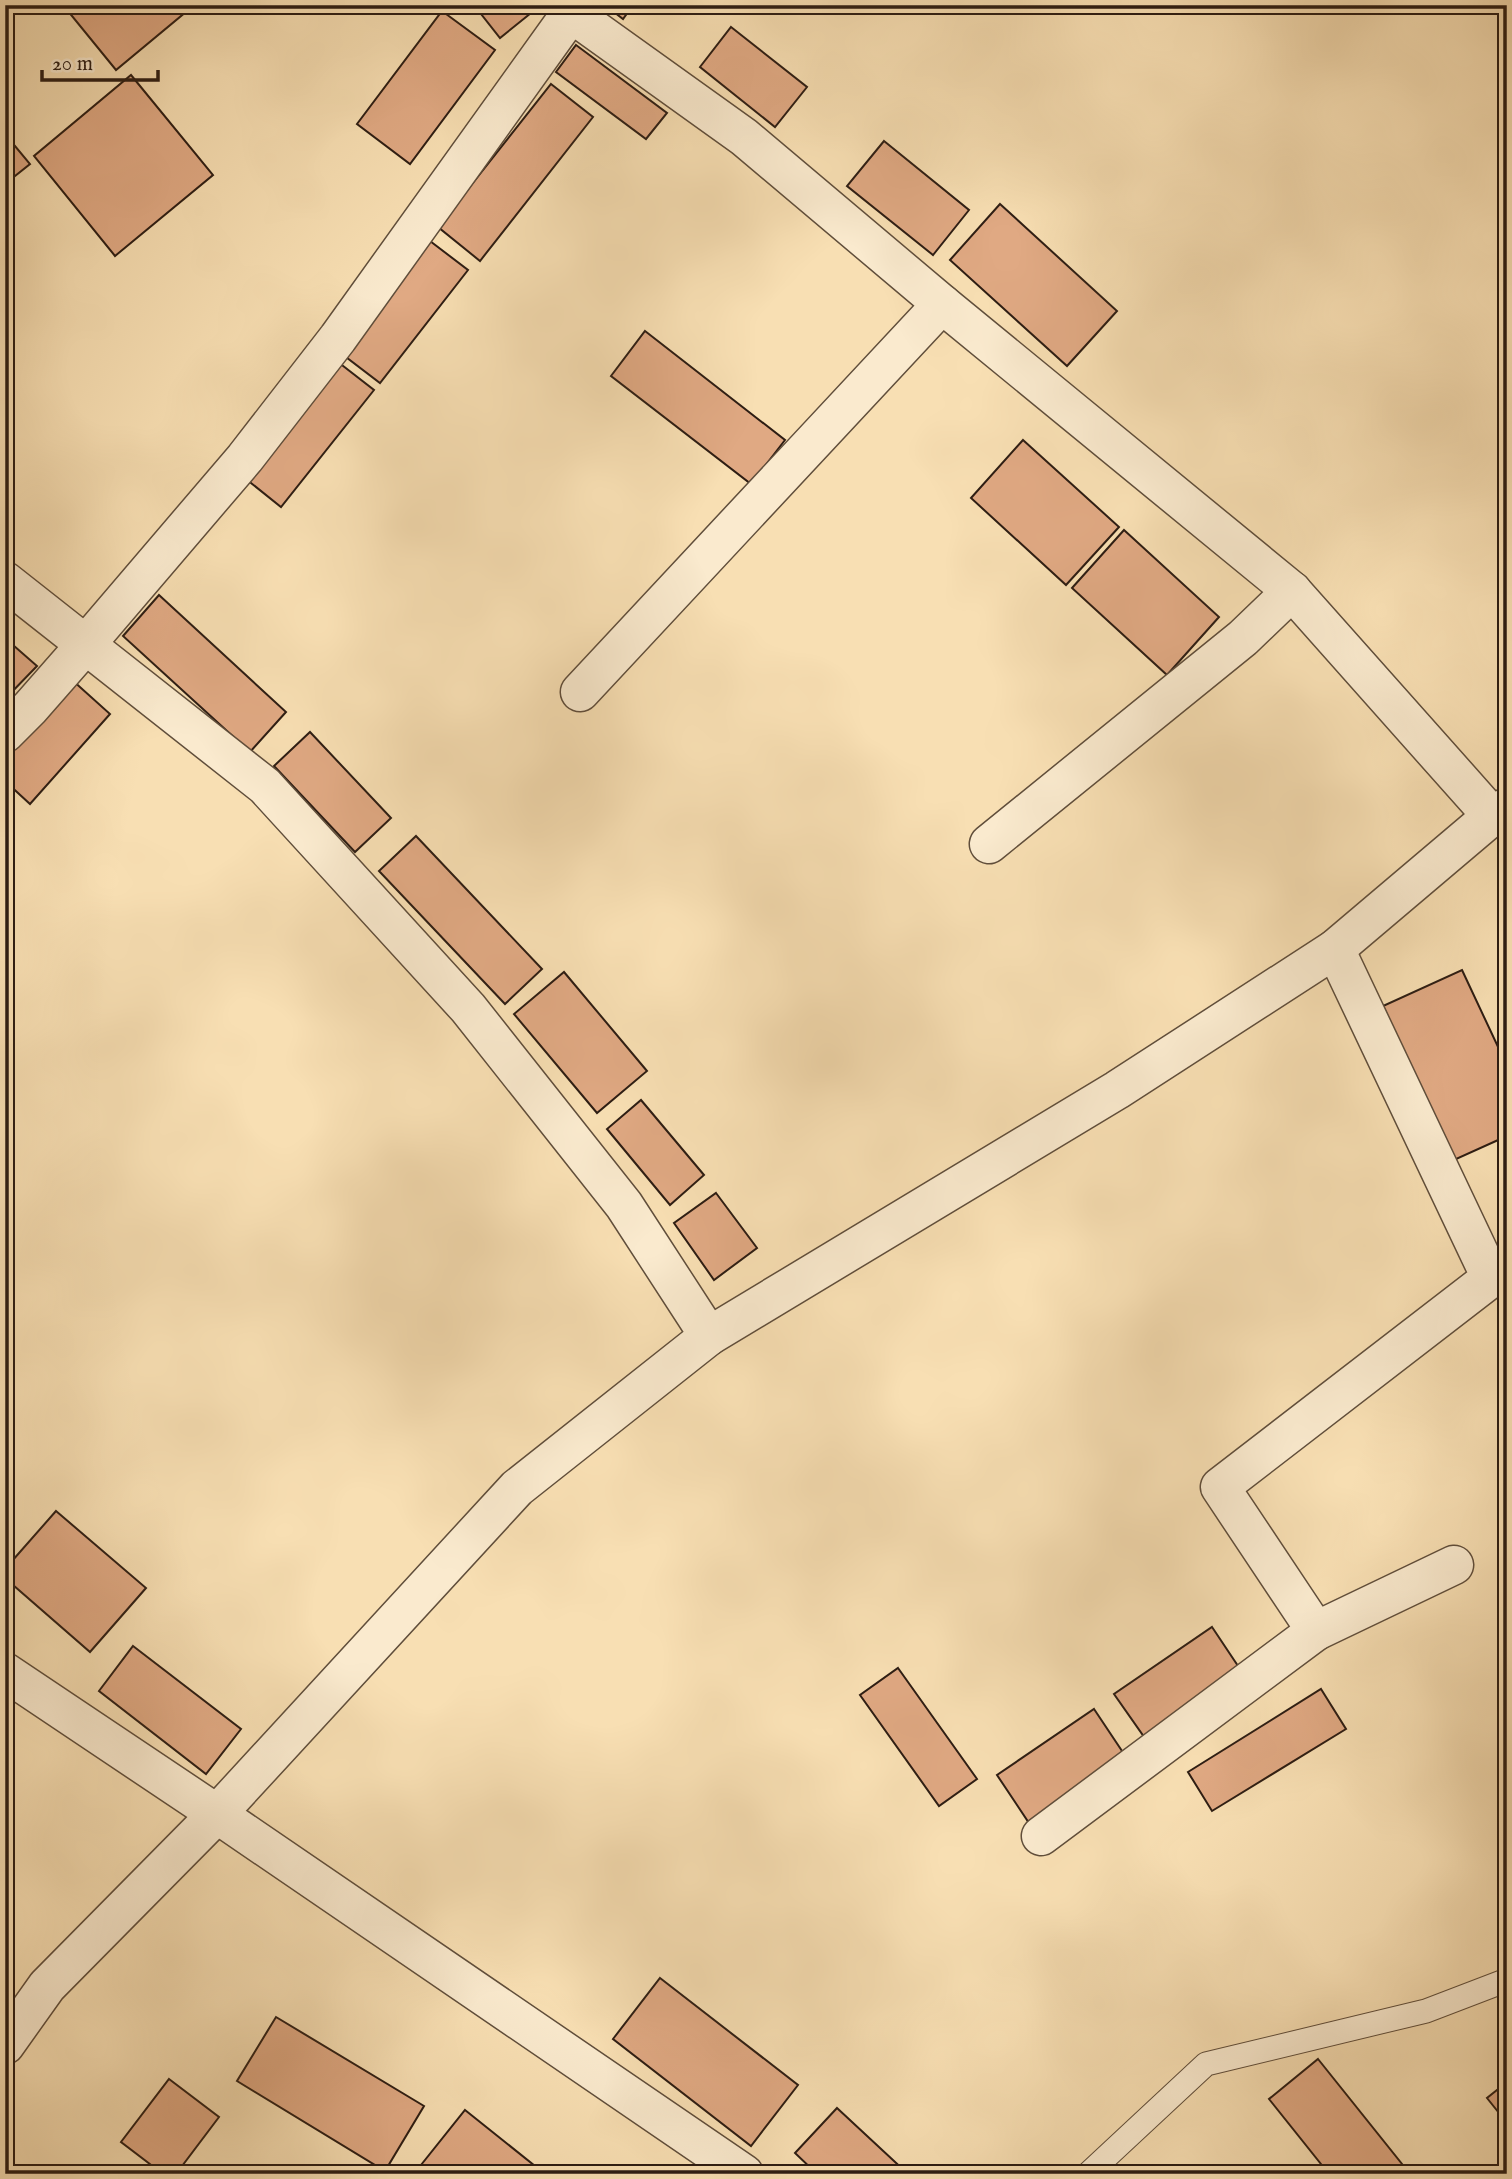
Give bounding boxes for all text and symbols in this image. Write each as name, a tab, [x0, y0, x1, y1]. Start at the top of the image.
scale bar	[42, 38, 158, 82]
text: 20 m	[52, 51, 93, 78]

